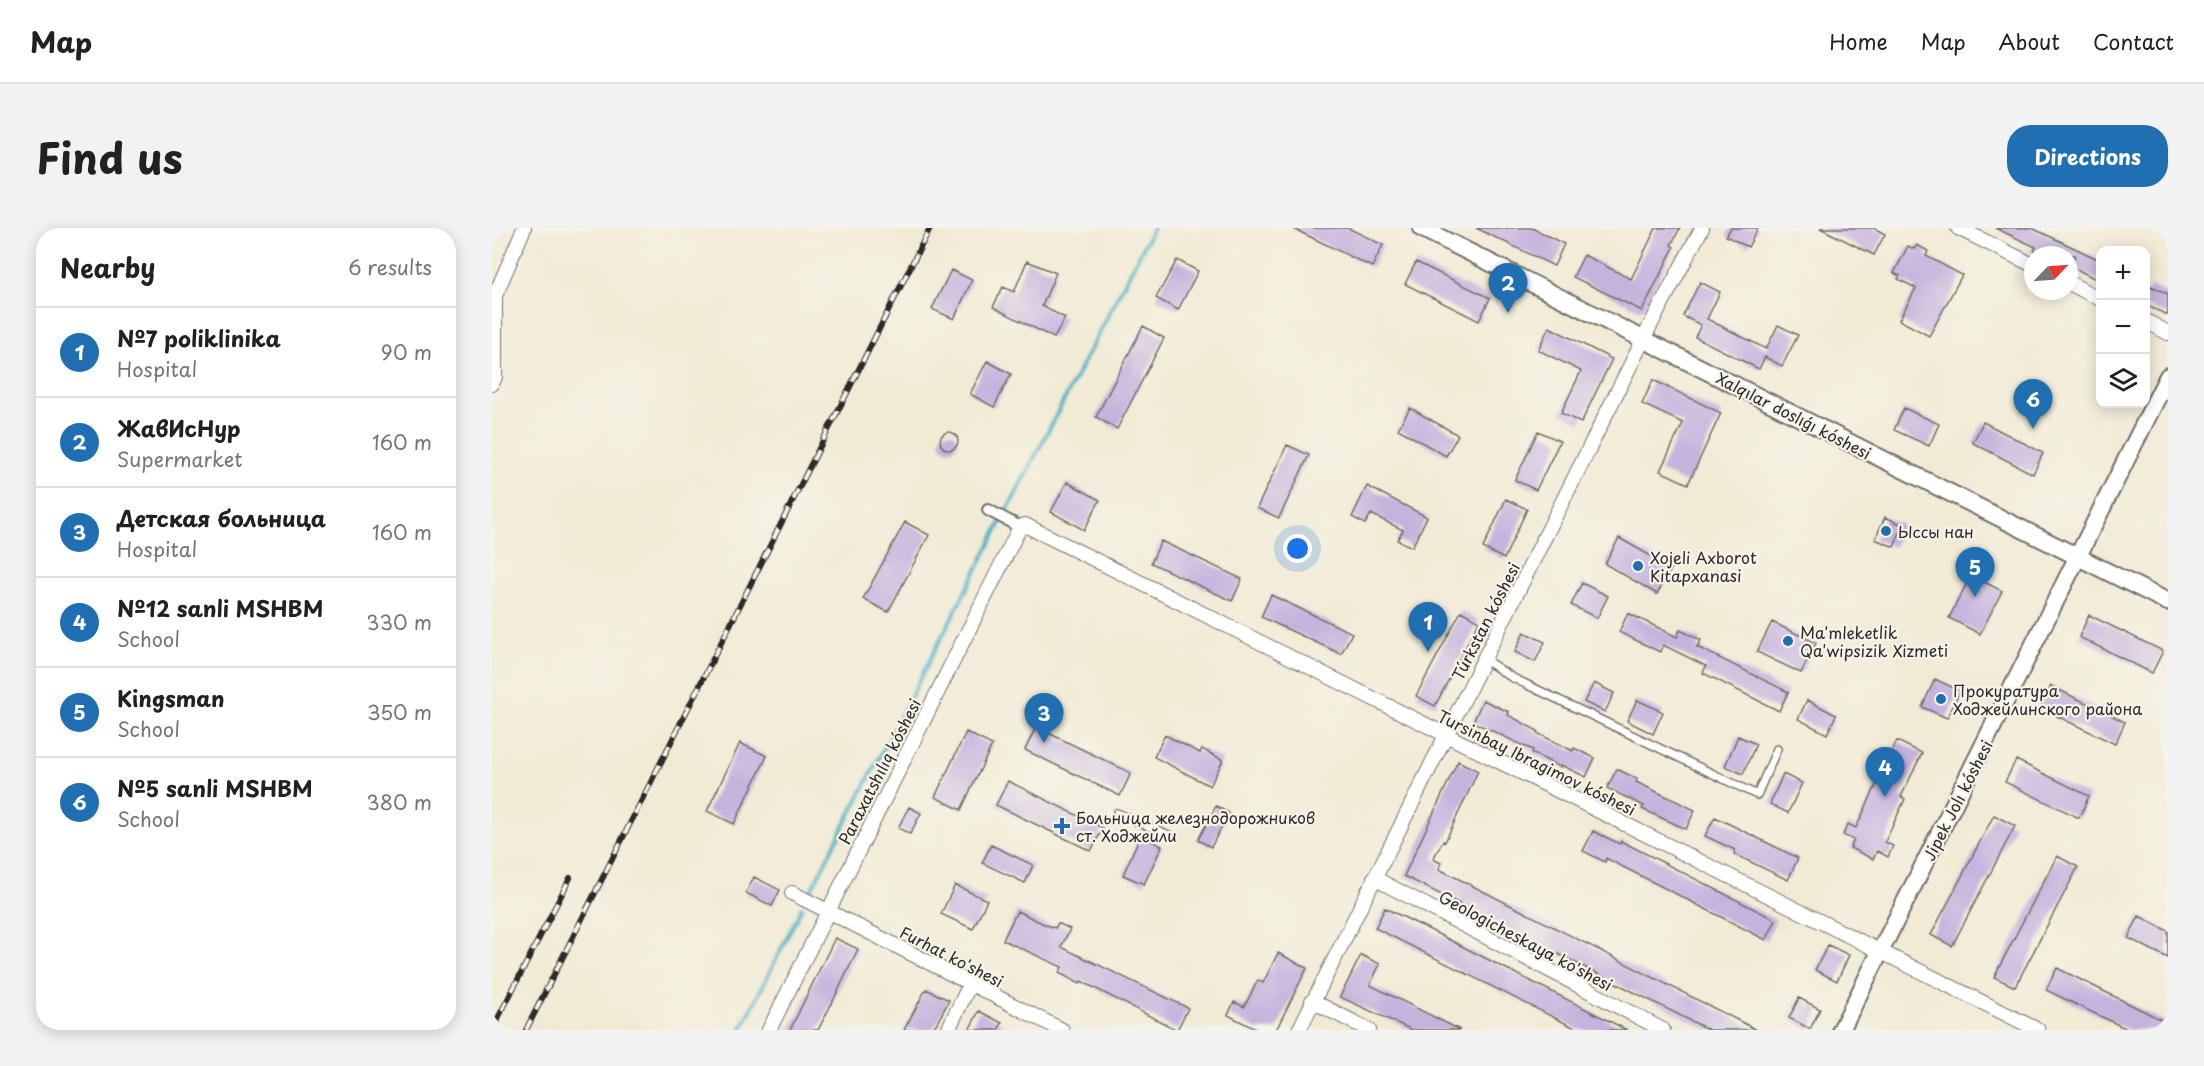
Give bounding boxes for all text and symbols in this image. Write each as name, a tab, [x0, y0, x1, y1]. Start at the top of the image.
text: Map	[30, 20, 92, 63]
text: Home	[1829, 25, 1888, 57]
text: Map	[1921, 25, 1966, 57]
text: About	[1999, 25, 2060, 57]
text: Contact	[2093, 25, 2174, 57]
text: Find us	[36, 125, 183, 188]
button: Directions	[2007, 125, 2168, 187]
north arrow	[2024, 246, 2078, 300]
map controls	[2096, 246, 2150, 408]
button: +	[2096, 246, 2150, 300]
text: Nearby	[60, 248, 155, 287]
text: 6 results	[348, 252, 432, 282]
pin: 2	[1488, 264, 1528, 313]
button: −	[2096, 300, 2150, 354]
text: №7 poliklinika	[117, 321, 281, 354]
text: 1	[75, 337, 84, 367]
text: 90 m	[381, 337, 432, 367]
text: Hospital	[117, 354, 197, 384]
button: layers	[2096, 354, 2150, 408]
street label: Xalqılar doslıǵı kóshesi	[1712, 366, 1876, 464]
pin: 6	[2014, 380, 2052, 429]
text: ЖавИсНур	[117, 411, 240, 444]
text: 2	[72, 427, 87, 457]
text: 160 m	[372, 427, 432, 457]
text: Supermarket	[117, 444, 243, 474]
text: Детская больница	[117, 501, 326, 534]
text: 3	[73, 517, 86, 547]
text: 160 m	[372, 517, 432, 547]
place label: Ыссы нан	[1898, 519, 1974, 543]
marker: Ыссы нан	[1879, 524, 1893, 538]
text: Hospital	[117, 534, 197, 564]
your location	[1283, 534, 1312, 563]
place label: Xojeli Axborot Kitapxanasi	[1650, 545, 1757, 587]
pin: 5	[1956, 548, 1994, 597]
street label: Túrkstan kóshesi	[1445, 558, 1525, 684]
marker: Xojeli Axborot Kitapxanasi	[1631, 559, 1645, 573]
text: №12 sanli MSHBM	[117, 591, 323, 624]
pin: 1	[1408, 602, 1448, 652]
text: 4	[73, 607, 86, 637]
text: 330 m	[366, 607, 432, 637]
place label: Ma'mleketlik Qa'wipsizik Xizmeti	[1800, 620, 1948, 662]
text: School	[117, 624, 180, 654]
marker: Ma'mleketlik Qa'wipsizik Xizmeti	[1781, 634, 1795, 648]
place label: Прокуратура Ходжейлинского района	[1953, 678, 2142, 720]
text: Kingsman	[117, 681, 225, 714]
marker: Прокуратура Ходжейлинского района	[1934, 692, 1948, 706]
street label: Paraxatshılıq kóshesi	[832, 694, 926, 848]
pin: 3	[1024, 694, 1064, 743]
text: 5	[73, 697, 86, 727]
text: 350 m	[367, 697, 432, 727]
street label: Tursinbay Ibragimov kóshesi	[1434, 703, 1640, 821]
text: School	[117, 714, 180, 744]
street label: Jipek Jolı kóshesi	[1916, 736, 1998, 864]
pin: 4	[1866, 748, 1904, 797]
text: №5 sanli MSHBM	[117, 771, 313, 804]
text: 6	[72, 787, 87, 817]
text: 380 m	[366, 787, 432, 817]
text: School	[117, 804, 180, 834]
place label: Больница железнодорожников ст. Ходжейли	[1076, 805, 1315, 847]
marker: Больница железнодорожников ст. Ходжейли	[1053, 817, 1071, 835]
street label: Geologicheskaya ko'shesi	[1435, 884, 1617, 996]
street label: Furhat ko'shesi	[896, 920, 1008, 992]

